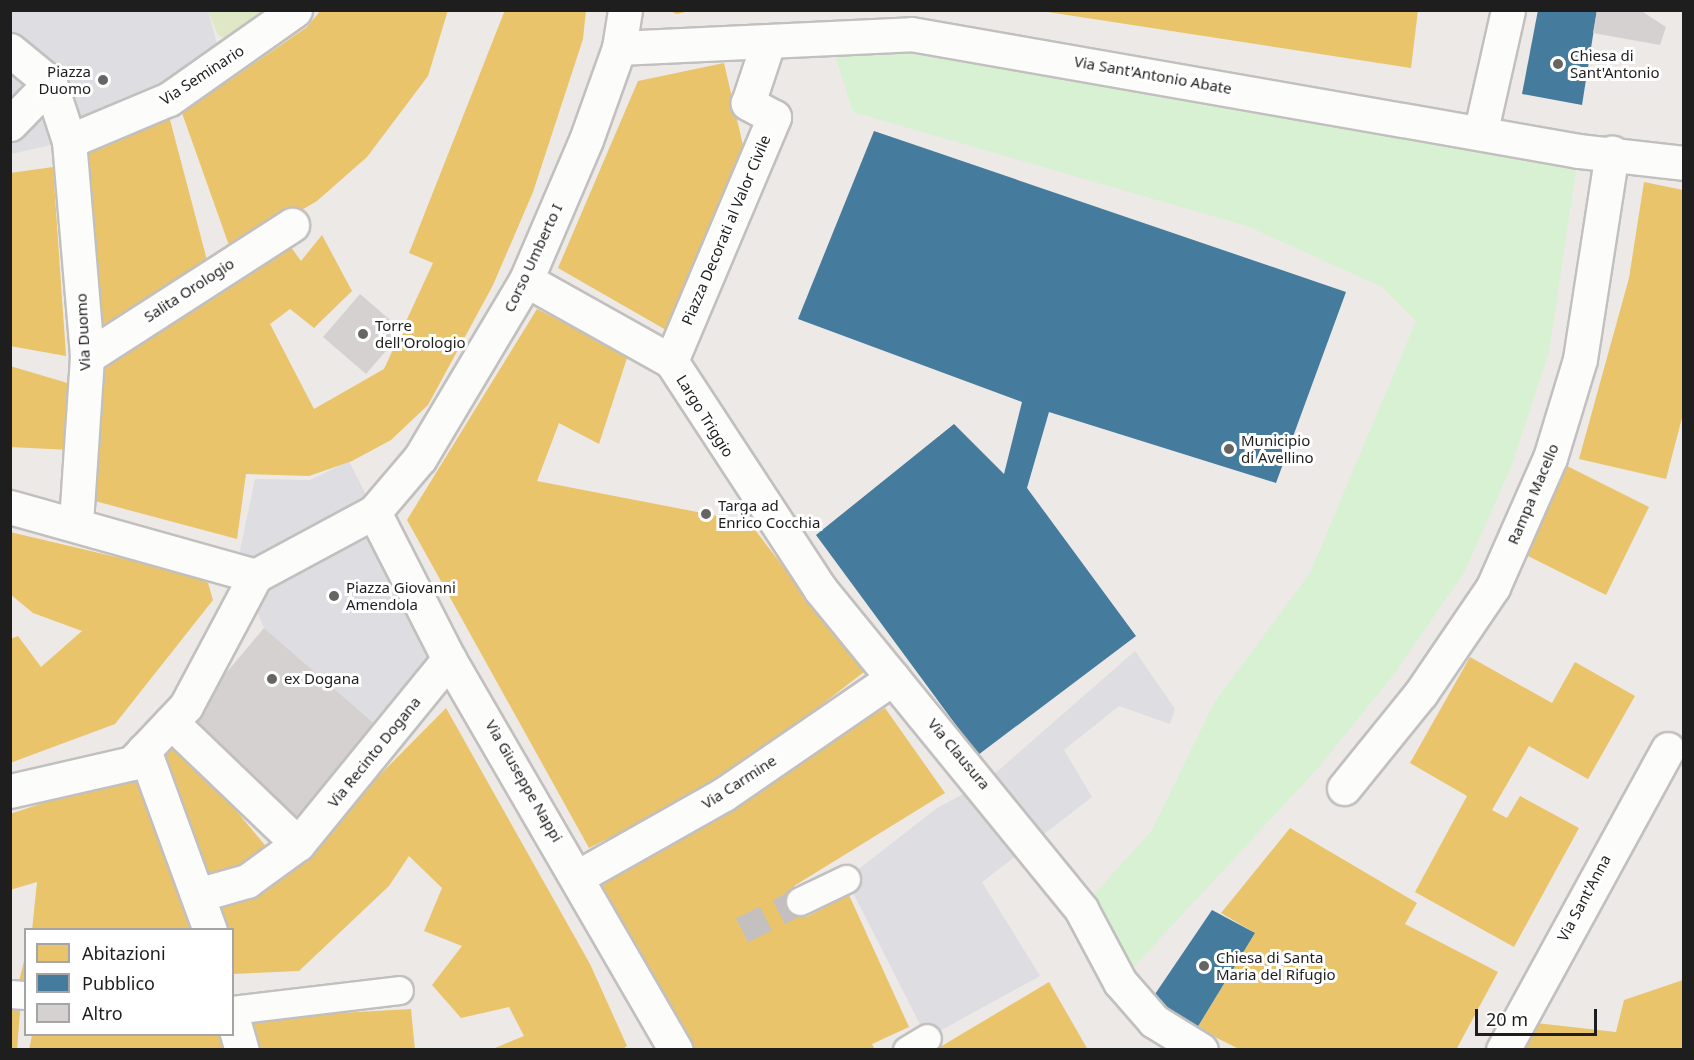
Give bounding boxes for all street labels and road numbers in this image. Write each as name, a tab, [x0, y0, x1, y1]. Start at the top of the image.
street label: Via Seminario	[157, 41, 247, 109]
street label: Via Sant'Antonio Abate	[1073, 52, 1233, 98]
street label: Piazza Decorati al Valor Civile	[678, 132, 774, 328]
street label: Corso Umberto I	[500, 201, 566, 315]
street label: Salita Orologio	[141, 254, 237, 326]
street label: Via Duomo	[72, 293, 94, 371]
street label: Largo Triggio	[673, 372, 737, 460]
street label: Rampa Macello	[1504, 441, 1562, 547]
street label: Via Recinto Dogana	[324, 693, 424, 811]
street label: Via Clausura	[924, 715, 994, 793]
street label: Via Giuseppe Nappi	[482, 717, 566, 845]
street label: Via Carmine	[698, 751, 780, 813]
street label: Via Sant'Anna	[1554, 852, 1614, 944]

